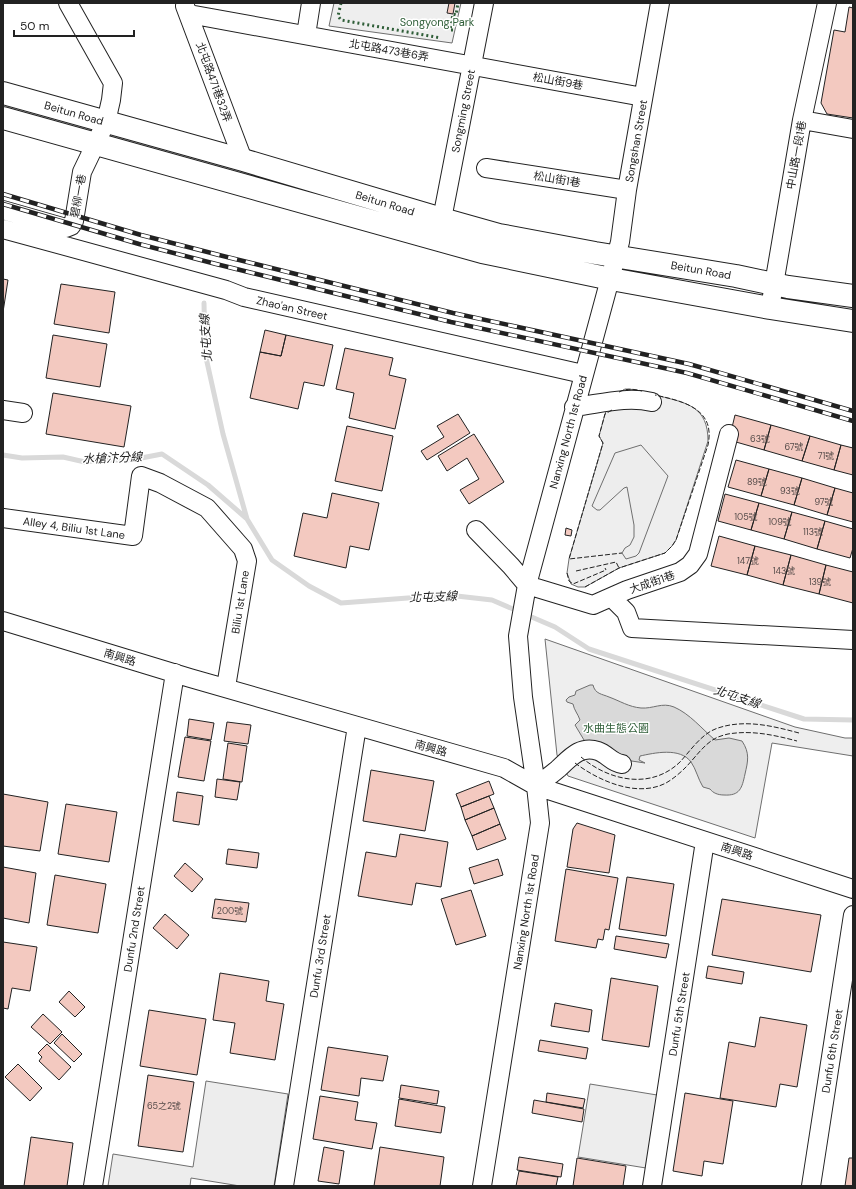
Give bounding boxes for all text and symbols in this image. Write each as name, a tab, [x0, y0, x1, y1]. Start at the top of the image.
scale bar	[14, 12, 134, 38]
park label: Songyong Park	[400, 15, 475, 29]
text: 50 m	[20, 18, 49, 34]
street label: 北屯路473巷6弄	[348, 36, 430, 64]
street label: 北屯路471巷32弄	[193, 40, 235, 124]
street label: Songming Street	[448, 68, 478, 154]
street label: 松山街9巷	[532, 70, 584, 92]
street label: Beitun Road	[43, 98, 105, 128]
street label: Songshan Street	[622, 99, 650, 183]
street label: 中山路一段1巷	[783, 120, 809, 190]
street label: 松山街1巷	[532, 168, 582, 190]
street label: 碧柳一巷	[67, 173, 89, 219]
street label: Beitun Road	[354, 187, 416, 219]
street label: Beitun Road	[670, 258, 732, 282]
street label: Zhao'an Street	[255, 293, 329, 323]
water label: 北屯支線	[196, 312, 216, 363]
street label: Nanxing North 1st Road	[546, 374, 590, 490]
house number: 63號	[750, 433, 770, 445]
house number: 67號	[784, 441, 804, 453]
water label: 水槍汴分線	[82, 449, 144, 467]
house number: 71號	[818, 450, 834, 462]
house number: 89號	[747, 476, 767, 488]
house number: 93號	[780, 485, 800, 497]
house number: 97號	[814, 496, 834, 508]
house number: 105號	[734, 511, 758, 523]
street label: Alley 4, Biliu 1st Lane	[22, 514, 126, 542]
house number: 109號	[768, 516, 792, 528]
house number: 113號	[803, 526, 823, 538]
house number: 147號	[737, 555, 759, 567]
house number: 143號	[773, 565, 795, 577]
street label: 大成街1巷	[627, 568, 677, 596]
street label: Biliu 1st Lane	[228, 569, 252, 635]
house number: 139號	[809, 576, 831, 588]
water label: 北屯支線	[409, 588, 459, 606]
street label: 南興路	[102, 645, 138, 669]
water label: 北屯支線	[712, 682, 764, 713]
park label: 水曲生態公園	[583, 721, 649, 735]
street label: 南興路	[413, 737, 449, 759]
street label: 南興路	[719, 839, 755, 863]
street label: Nanxing North 1st Road	[510, 853, 542, 971]
street label: Dunfu 2nd Street	[120, 885, 148, 973]
house number: 200號	[217, 905, 243, 917]
street label: Dunfu 3rd Street	[306, 913, 334, 999]
street label: Dunfu 5th Street	[665, 971, 693, 1057]
street label: Dunfu 6th Street	[818, 1008, 846, 1094]
house number: 65之2號	[147, 1100, 181, 1112]

